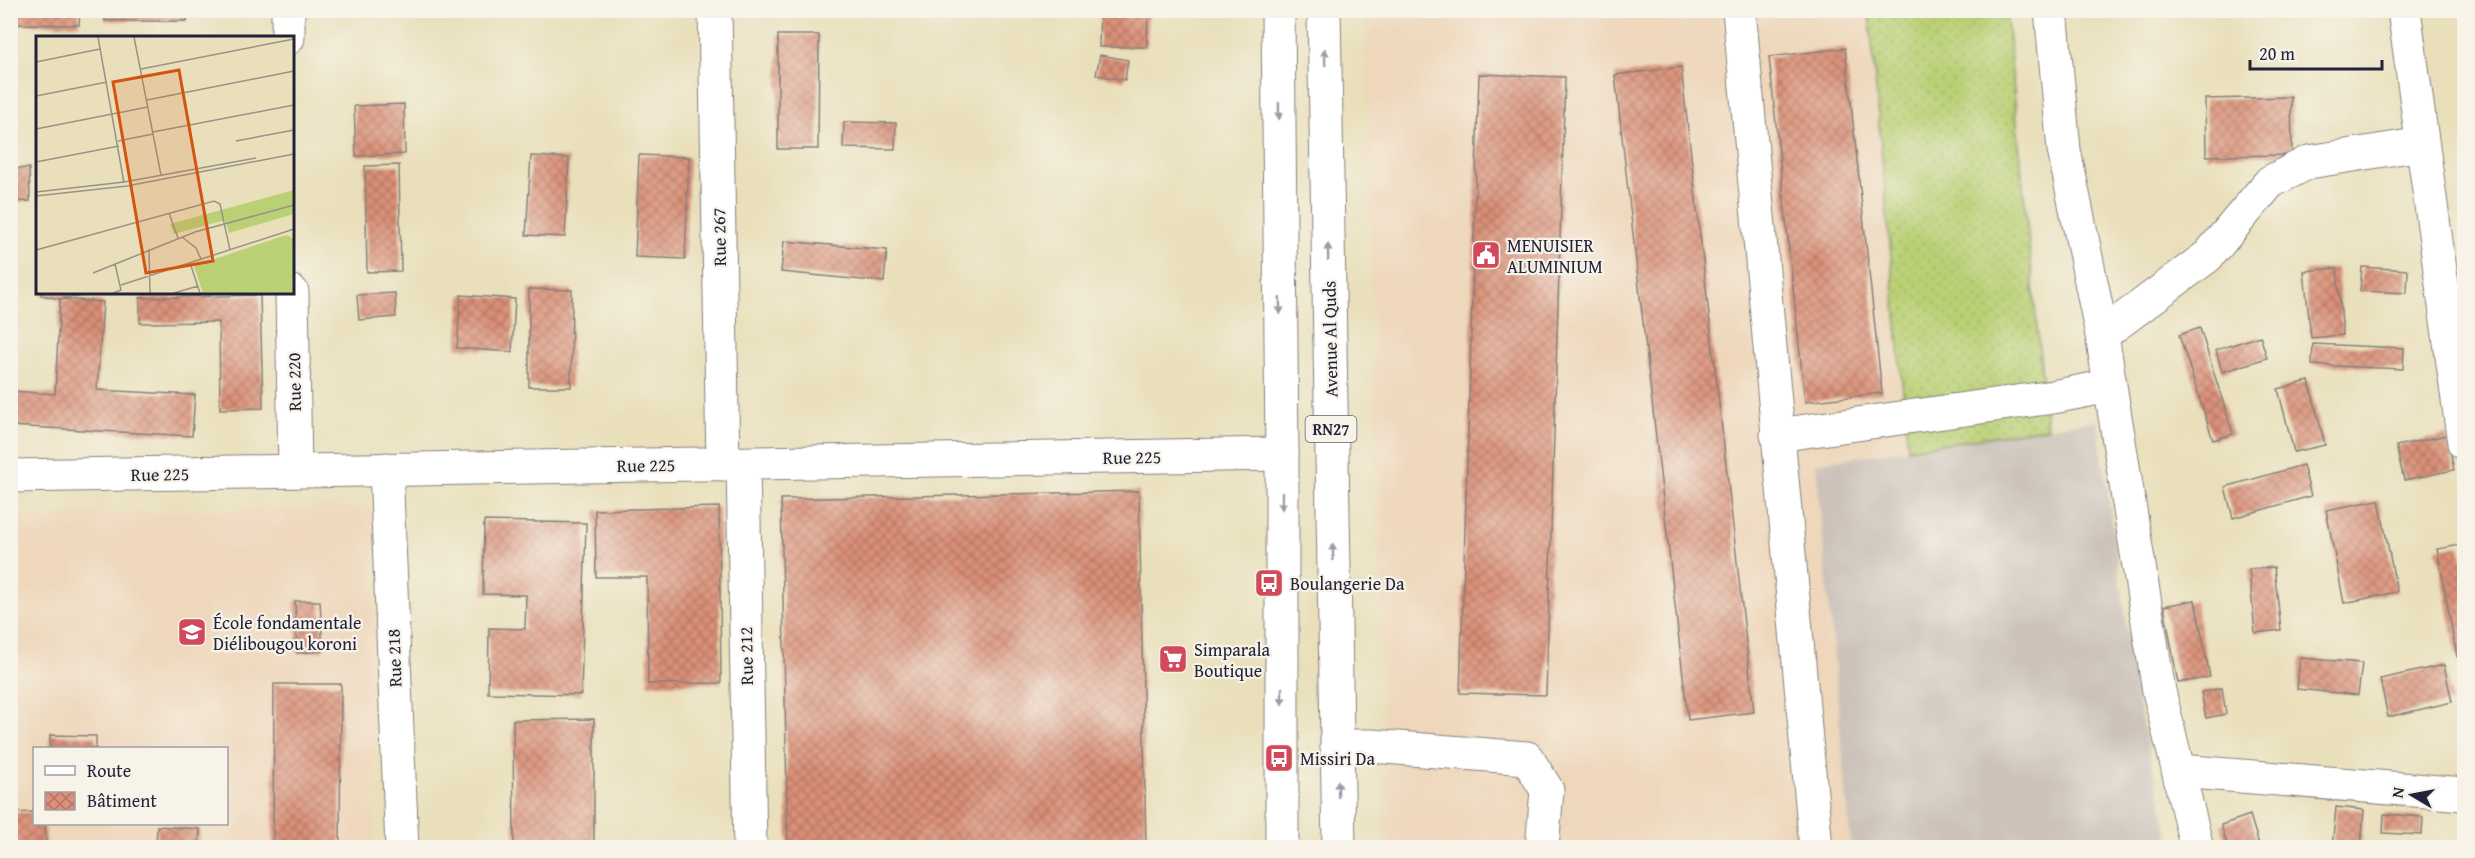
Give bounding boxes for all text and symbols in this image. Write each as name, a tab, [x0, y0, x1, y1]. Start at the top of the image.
scale bar	[2250, 33, 2382, 71]
inset map	[36, 36, 294, 294]
text: 20 m	[2259, 40, 2295, 67]
one-way arrow	[1320, 48, 1330, 67]
one-way arrow	[1274, 101, 1283, 120]
street label: Rue 267	[705, 208, 733, 266]
place label: MENUISIER ALUMINIUM	[1507, 232, 1603, 280]
public building icon: MENUISIER ALUMINIUM	[1470, 239, 1502, 271]
one-way arrow	[1323, 243, 1333, 262]
street label: Avenue Al Quds	[1315, 280, 1345, 398]
one-way arrow	[1275, 296, 1285, 315]
street label: Rue 220	[280, 352, 308, 411]
road number: RN27	[1306, 416, 1356, 442]
street label: Rue 225	[1103, 443, 1161, 471]
street label: Rue 225	[617, 451, 675, 479]
street label: Rue 225	[131, 460, 189, 488]
one-way arrow	[1277, 491, 1287, 510]
one-way arrow	[1329, 543, 1338, 562]
bus stop icon: Boulangerie Da	[1253, 567, 1285, 599]
place label: Boulangerie Da	[1290, 570, 1405, 597]
place label: École fondamentale Diélibougou koroni	[213, 609, 362, 657]
school or university icon: École fondamentale Diélibougou koroni	[176, 616, 208, 648]
street label: Rue 212	[732, 627, 760, 685]
street label: Rue 218	[379, 628, 409, 688]
place label: Simparala Boutique	[1194, 636, 1271, 684]
supermarket icon: Simparala Boutique	[1157, 643, 1189, 675]
one-way arrow	[1277, 686, 1287, 705]
bus stop icon: Missiri Da	[1263, 742, 1295, 774]
place label: Missiri Da	[1300, 745, 1376, 772]
legend	[33, 747, 228, 825]
text: Route	[87, 757, 131, 784]
north arrow	[2382, 765, 2442, 825]
one-way arrow	[1333, 780, 1342, 799]
text: N	[2384, 785, 2410, 800]
text: Bâtiment	[87, 787, 157, 814]

